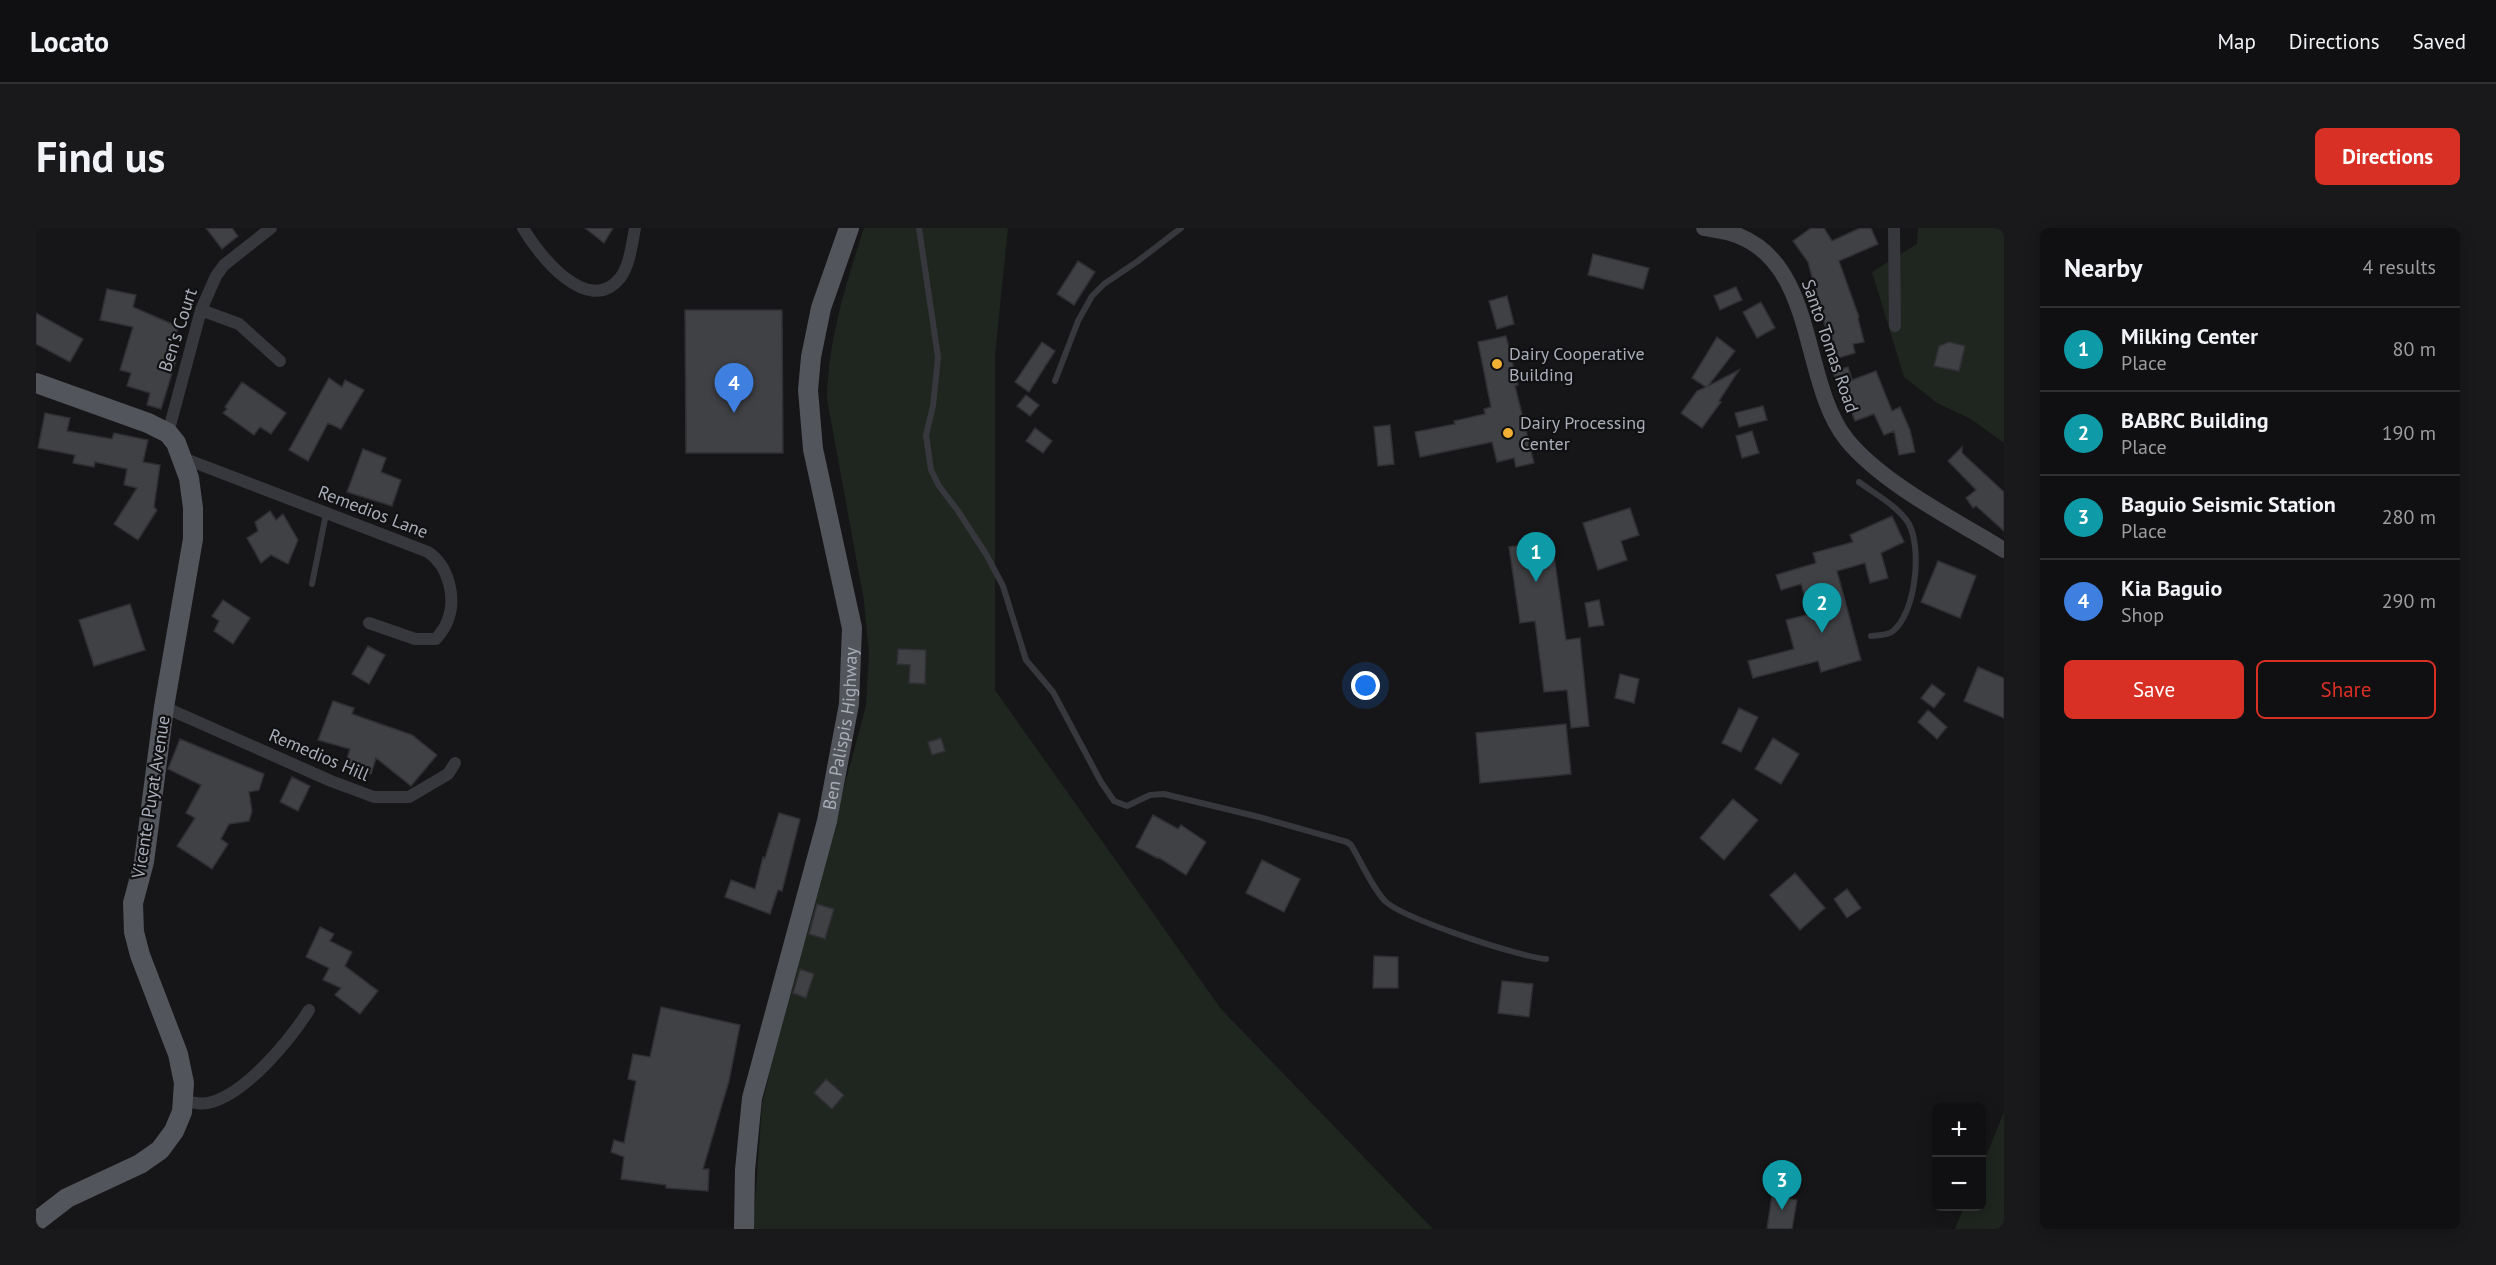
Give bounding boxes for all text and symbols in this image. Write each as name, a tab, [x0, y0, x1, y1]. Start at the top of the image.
text: Locato	[30, 23, 109, 60]
text: Map	[2217, 28, 2256, 55]
text: Directions	[2289, 28, 2380, 55]
text: Saved	[2413, 28, 2466, 55]
button: Directions	[2315, 128, 2460, 185]
text: Find us	[36, 129, 165, 184]
text: Nearby	[2064, 251, 2142, 284]
text: 4 results	[2363, 254, 2436, 280]
street label: Santo Tomas Road	[1797, 276, 1864, 416]
street label: Ben's Court	[153, 285, 202, 375]
text: Milking Center	[2121, 322, 2258, 350]
text: 1	[2078, 336, 2089, 362]
text: 80 m	[2393, 336, 2436, 362]
place label: Dairy Cooperative Building	[1509, 342, 1645, 386]
text: Place	[2121, 350, 2167, 376]
marker: Dairy Cooperative Building	[1490, 357, 1504, 371]
pin: 4	[714, 364, 754, 413]
text: BABRC Building	[2121, 406, 2269, 434]
place label: Dairy Processing Center	[1520, 411, 1646, 455]
text: 2	[2078, 420, 2089, 446]
text: 190 m	[2382, 420, 2436, 446]
marker: Dairy Processing Center	[1501, 426, 1515, 440]
text: Place	[2121, 434, 2167, 460]
street label: Remedios Lane	[315, 480, 432, 543]
text: Baguio Seismic Station	[2121, 490, 2336, 518]
text: 3	[2078, 504, 2089, 530]
text: 280 m	[2382, 504, 2436, 530]
text: Place	[2121, 518, 2167, 544]
pin: 1	[1516, 532, 1556, 582]
text: Kia Baguio	[2121, 574, 2222, 602]
pin: 2	[1802, 584, 1842, 633]
text: 4	[2078, 588, 2089, 614]
text: 290 m	[2382, 588, 2436, 614]
text: Shop	[2121, 602, 2164, 628]
street label: Ben Palispis Highway	[817, 646, 862, 812]
button: Save	[2064, 660, 2244, 719]
button: Share	[2256, 660, 2436, 719]
your location	[1351, 671, 1380, 700]
street label: Vicente Puyat Avenue	[126, 714, 175, 881]
street label: Remedios Hill	[266, 723, 373, 786]
map controls	[1932, 1103, 1986, 1211]
button: +	[1932, 1103, 1986, 1157]
button: −	[1932, 1157, 1986, 1211]
pin: 3	[1762, 1160, 1802, 1210]

